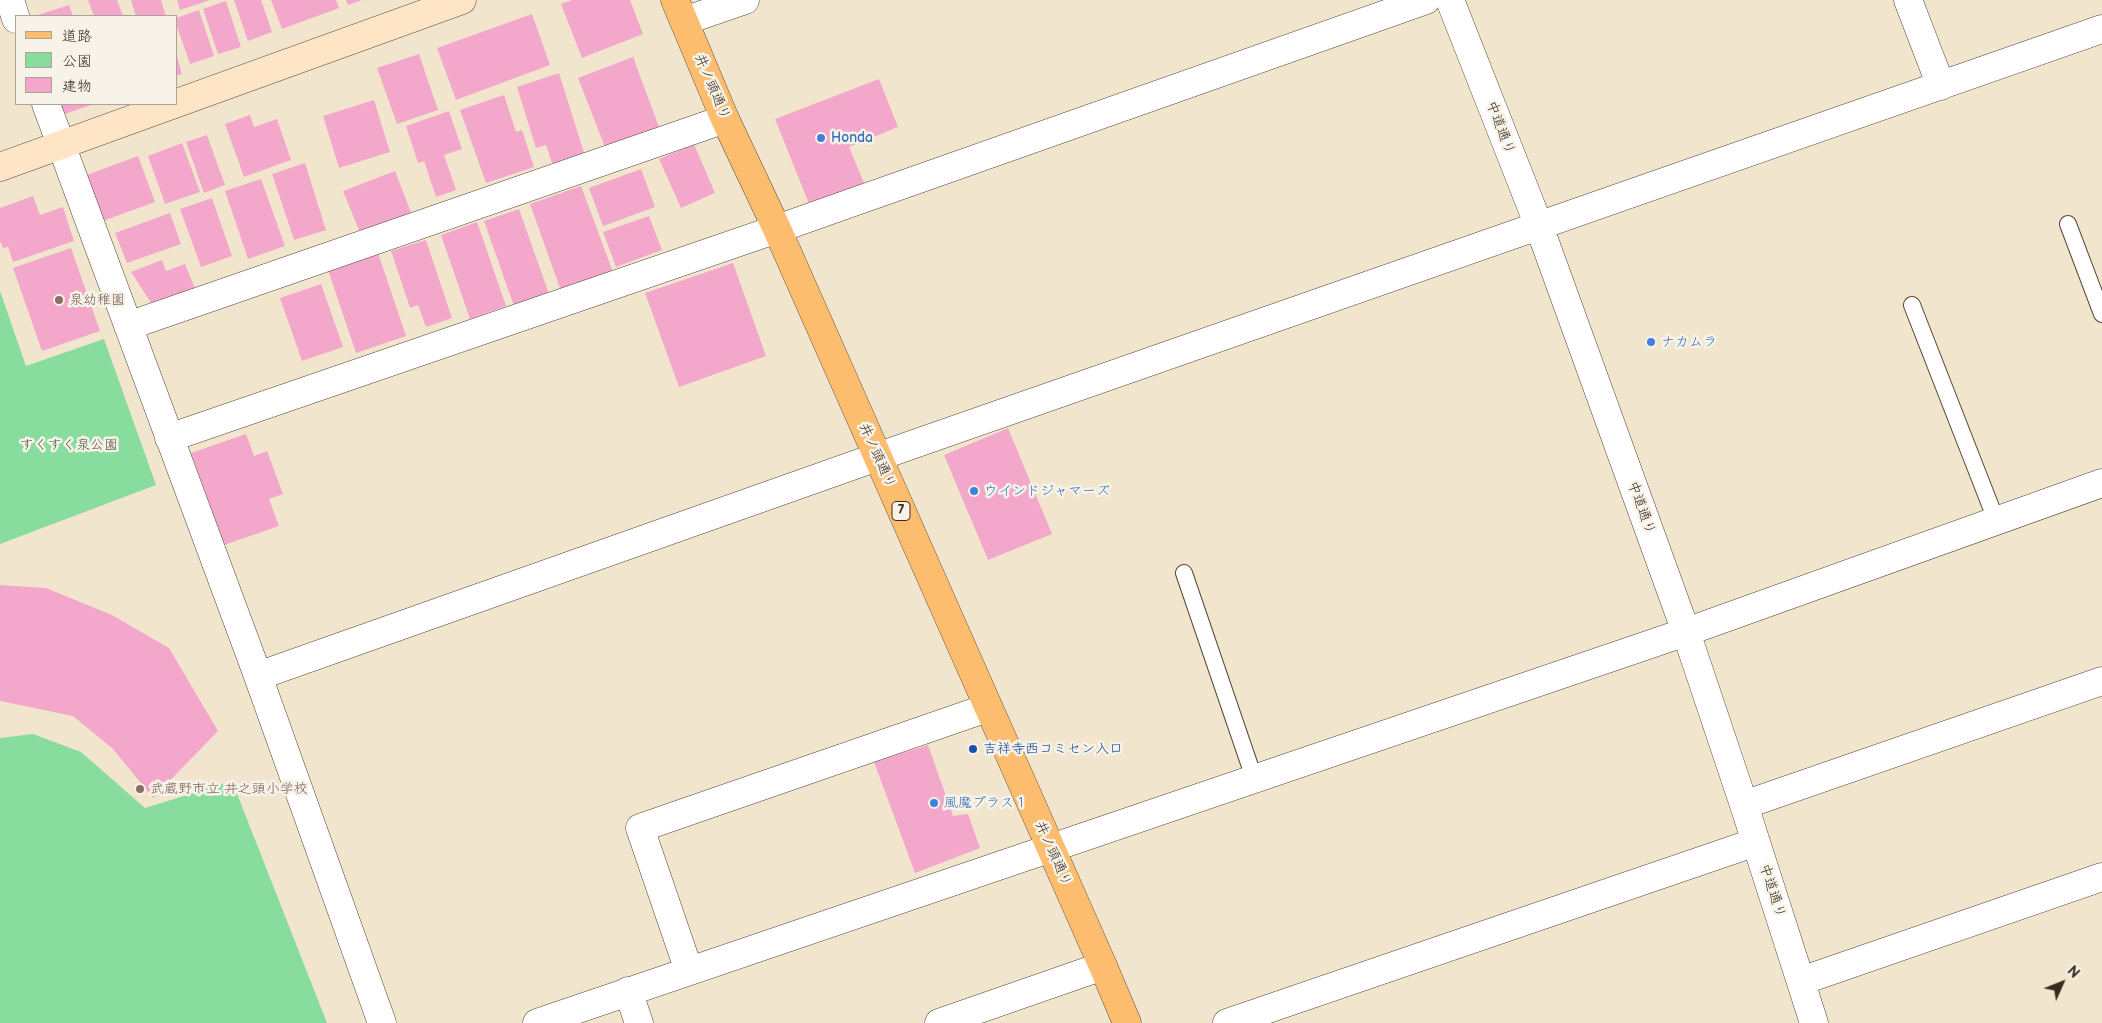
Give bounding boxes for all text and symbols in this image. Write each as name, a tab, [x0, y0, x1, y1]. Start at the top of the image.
legend	[15, 15, 178, 105]
text: 道路	[62, 27, 92, 46]
text: 公園	[62, 52, 92, 71]
street label: 井ノ頭通り	[691, 52, 733, 122]
text: 建物	[62, 77, 92, 96]
street label: 中道通り	[1482, 99, 1518, 157]
place label: Honda	[831, 130, 873, 146]
marker: Honda	[815, 132, 827, 144]
place label: 泉幼稚園	[69, 292, 125, 308]
marker: 泉幼稚園	[53, 294, 65, 306]
place label: ナカムラ	[1661, 334, 1717, 350]
marker: ナカムラ	[1645, 336, 1657, 348]
street label: 井ノ頭通り	[855, 421, 899, 491]
park label: すくすく泉公園	[20, 437, 118, 453]
street label: 中道通り	[1624, 479, 1658, 537]
place label: ウインドジャマーズ	[984, 483, 1110, 499]
marker: ウインドジャマーズ	[968, 485, 980, 497]
road number: 7	[892, 502, 910, 520]
place label: 吉祥寺西コミセン入口	[983, 741, 1123, 757]
marker: 吉祥寺西コミセン入口	[967, 743, 979, 755]
place label: 武蔵野市立 井之頭小学校	[150, 781, 308, 797]
marker: 武蔵野市立 井之頭小学校	[134, 783, 146, 795]
place label: 風魔プラス１	[944, 795, 1028, 811]
marker: 風魔プラス１	[928, 797, 940, 809]
street label: 井ノ頭通り	[1031, 819, 1075, 889]
street label: 中道通り	[1755, 862, 1789, 920]
north arrow	[2037, 958, 2087, 1008]
text: N	[2063, 963, 2083, 982]

